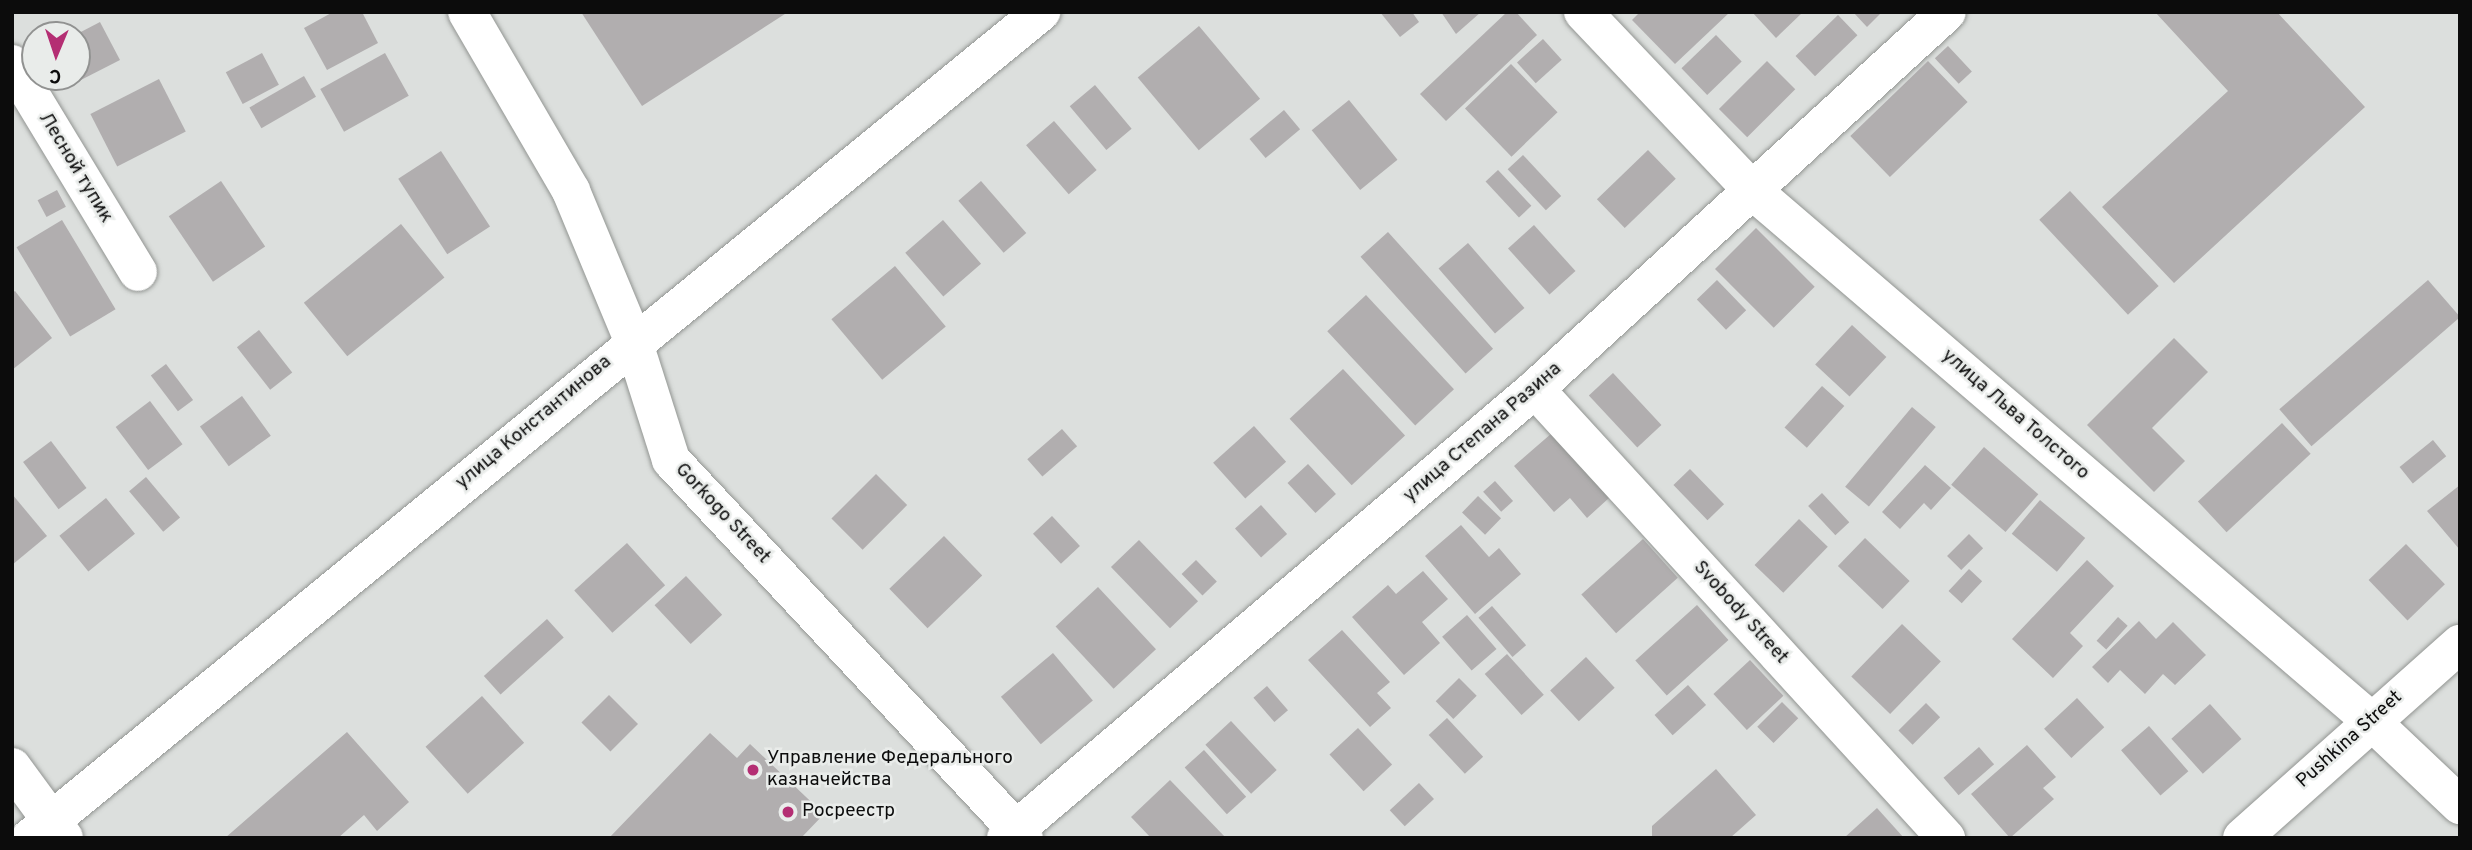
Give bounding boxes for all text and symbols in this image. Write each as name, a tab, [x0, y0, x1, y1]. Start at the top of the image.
north arrow	[21, 21, 91, 91]
text: С	[49, 63, 62, 87]
street label: Лесной тупик	[33, 109, 117, 227]
street label: улица Льва Толстого	[1936, 345, 2094, 485]
street label: улица Константинова	[452, 351, 616, 495]
street label: улица Степана Разина	[1399, 358, 1567, 508]
street label: Gorkogo Street	[670, 459, 774, 569]
street label: Svobody Street	[1688, 557, 1792, 669]
street label: Pushkina Street	[2292, 687, 2408, 793]
place label: Управление Федерального казначейства	[767, 748, 1013, 792]
marker: Управление Федерального казначейства	[745, 762, 761, 778]
place label: Росреестр	[802, 801, 895, 823]
marker: Росреестр	[780, 804, 796, 820]

